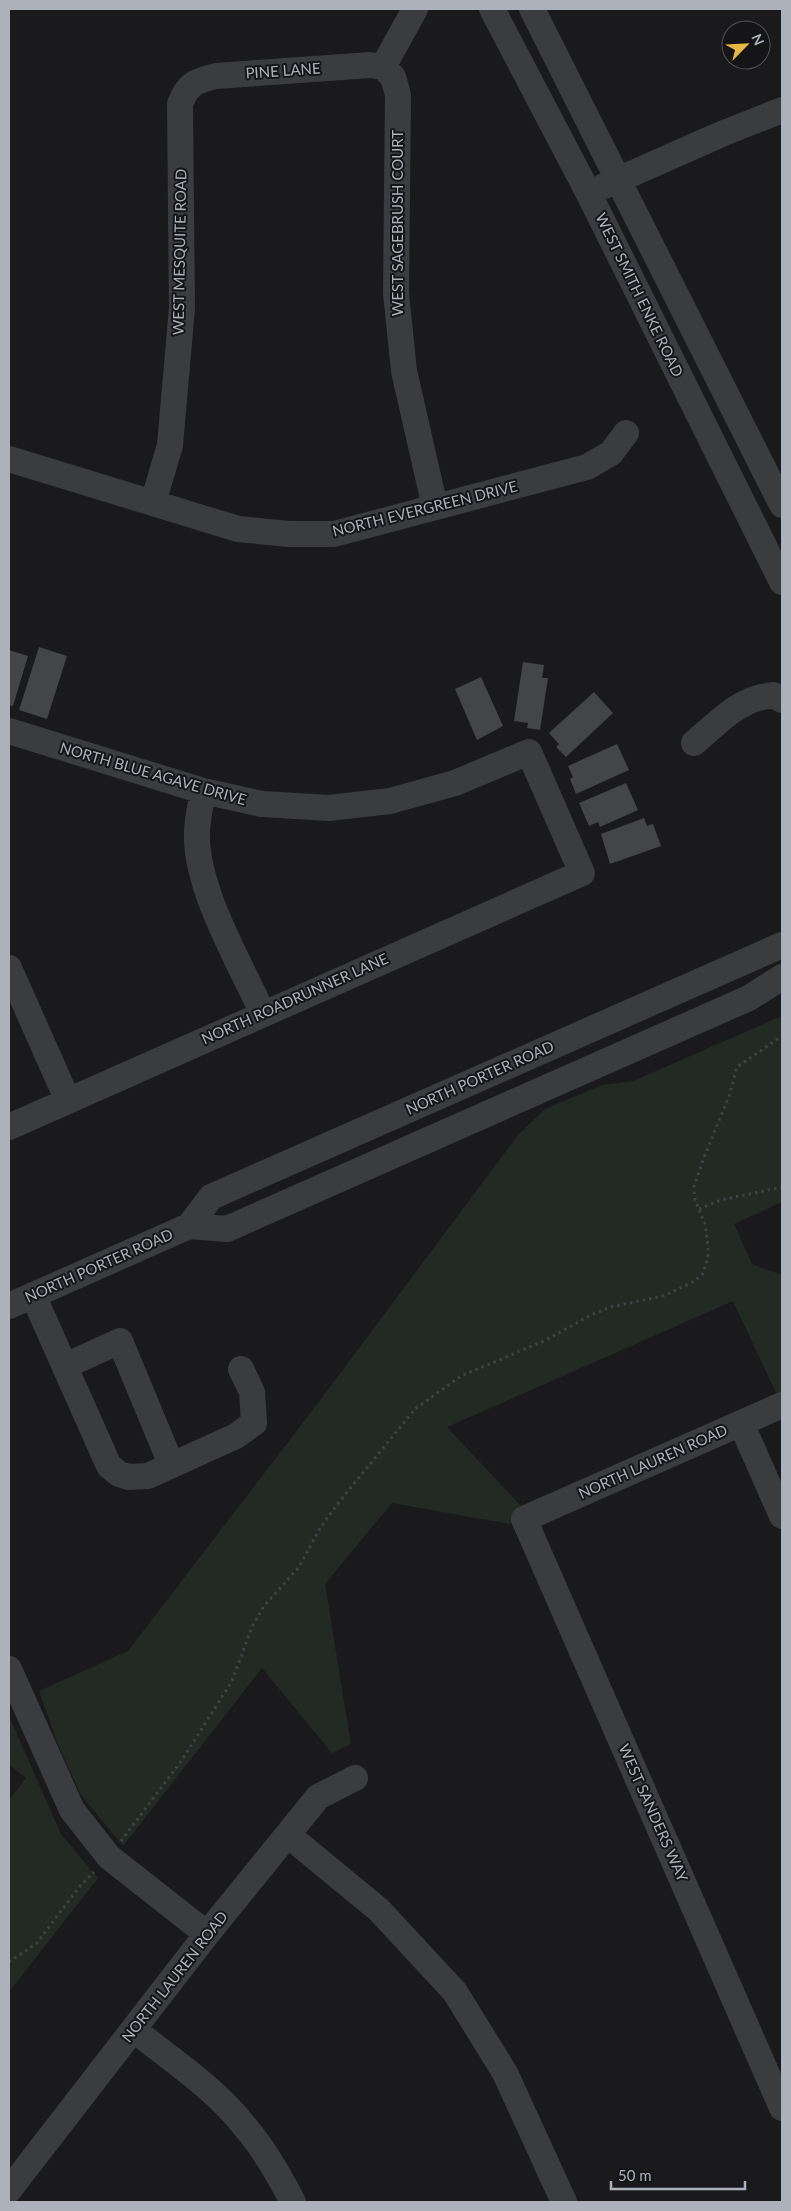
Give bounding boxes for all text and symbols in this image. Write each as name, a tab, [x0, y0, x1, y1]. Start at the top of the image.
north arrow	[721, 20, 771, 70]
text: N	[748, 31, 768, 48]
street label: PINE LANE	[245, 58, 321, 82]
street label: WEST SAGEBRUSH COURT	[388, 130, 406, 316]
street label: WEST MESQUITE ROAD	[169, 169, 189, 335]
street label: WEST SMITH ENKE ROAD	[592, 210, 687, 379]
street label: NORTH EVERGREEN DRIVE	[330, 476, 519, 540]
street label: NORTH BLUE AGAVE DRIVE	[58, 738, 249, 808]
street label: NORTH ROADRUNNER LANE	[198, 949, 391, 1047]
street label: NORTH PORTER ROAD	[403, 1036, 556, 1118]
street label: NORTH PORTER ROAD	[22, 1224, 175, 1306]
street label: NORTH LAUREN ROAD	[575, 1420, 730, 1502]
street label: WEST SANDERS WAY	[615, 1741, 693, 1885]
street label: NORTH LAUREN ROAD	[117, 1907, 231, 2045]
scale bar	[611, 2158, 745, 2190]
text: 50 m	[618, 2166, 652, 2184]

